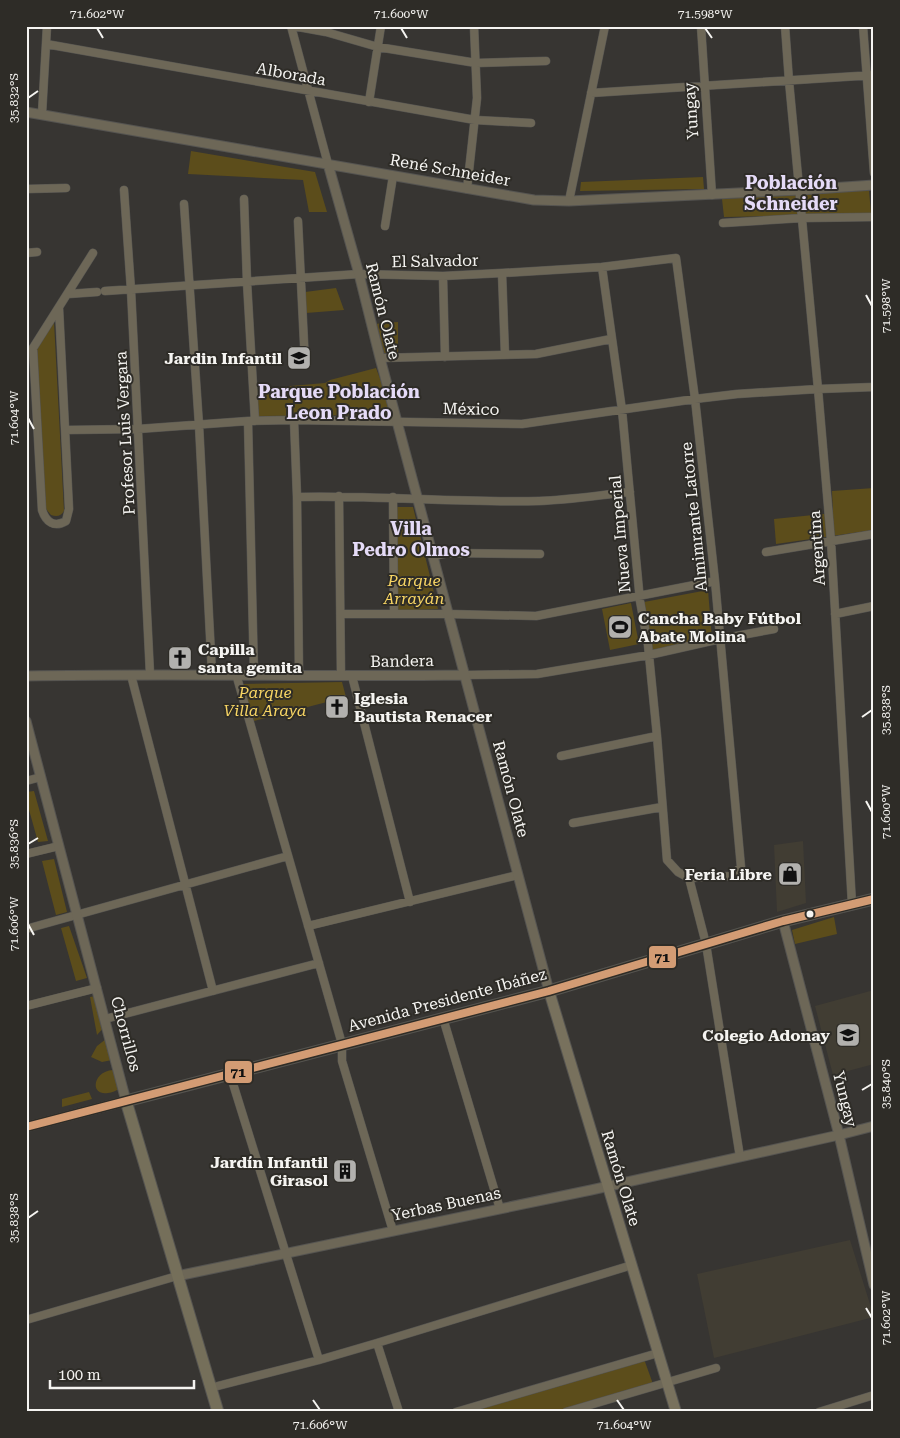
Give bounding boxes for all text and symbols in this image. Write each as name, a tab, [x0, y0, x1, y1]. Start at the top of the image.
text: 71.602°W	[70, 7, 125, 21]
text: 71.600°W	[374, 7, 429, 21]
text: 71.598°W	[678, 7, 733, 21]
street label: Alborada	[255, 59, 328, 90]
text: 35.832°S	[7, 73, 21, 123]
street label: Yungay	[679, 81, 702, 140]
street label: René Schneider	[388, 150, 512, 190]
district label: Población Schneider	[744, 172, 838, 214]
street label: El Salvador	[391, 251, 479, 271]
street label: Ramón Olate	[362, 261, 404, 362]
text: 71.598°W	[879, 278, 893, 333]
school or university icon: Jardin Infantil	[286, 345, 312, 371]
place label: Jardin Infantil	[165, 349, 283, 368]
street label: Profesor Luis Vergara	[111, 350, 139, 515]
district label: Parque Población Leon Prado	[258, 381, 420, 423]
text: 71.604°W	[7, 390, 21, 445]
street label: México	[442, 399, 500, 419]
street label: Almimrante Latorre	[677, 441, 711, 593]
street label: Nueva Imperial	[605, 474, 635, 594]
street label: Argentina	[805, 509, 829, 586]
district label: Villa Pedro Olmos	[352, 518, 470, 560]
park label: Parque Arrayán	[383, 571, 444, 608]
place label: Cancha Baby Fútbol Abate Molina	[638, 609, 802, 646]
sports icon: Cancha Baby Fútbol Abate Molina	[607, 614, 633, 640]
place label: Capilla santa gemita	[198, 640, 303, 677]
church icon: Capilla santa gemita	[167, 645, 193, 671]
street label: Bandera	[370, 651, 434, 671]
park label: Parque Villa Araya	[224, 683, 307, 720]
text: 35.838°S	[879, 685, 893, 735]
place label: Iglesia Bautista Renacer	[354, 689, 492, 726]
church icon: Iglesia Bautista Renacer	[324, 694, 350, 720]
street label: Ramón Olate	[489, 739, 533, 840]
text: 71.600°W	[879, 784, 893, 839]
text: 35.836°S	[7, 819, 21, 869]
shop icon: Feria Libre	[777, 861, 803, 887]
place label: Feria Libre	[685, 865, 772, 884]
text: 71.606°W	[7, 896, 21, 951]
unlabelled marker	[805, 909, 815, 919]
line badge: 71	[648, 945, 677, 969]
text: 71	[654, 949, 670, 965]
street label: Avenida Presidente Ibáñez	[346, 964, 549, 1036]
street label: Chorrillos	[107, 994, 145, 1074]
school or university icon: Colegio Adonay	[835, 1022, 861, 1048]
place label: Colegio Adonay	[702, 1026, 830, 1045]
text: 35.840°S	[879, 1059, 893, 1109]
line badge: 71	[224, 1060, 253, 1084]
text: 71	[230, 1064, 246, 1080]
street label: Yungay	[829, 1069, 861, 1129]
street label: Ramón Olate	[597, 1128, 645, 1228]
place label: Jardín Infantil Girasol	[211, 1153, 329, 1190]
building icon: Jardín Infantil Girasol	[332, 1158, 358, 1184]
street label: Yerbas Buenas	[390, 1183, 503, 1225]
text: 35.838°S	[7, 1193, 21, 1243]
text: 71.602°W	[879, 1290, 893, 1345]
scale bar	[50, 1358, 194, 1390]
text: 100 m	[58, 1366, 101, 1384]
text: 71.606°W	[293, 1418, 348, 1432]
text: 71.604°W	[597, 1418, 652, 1432]

